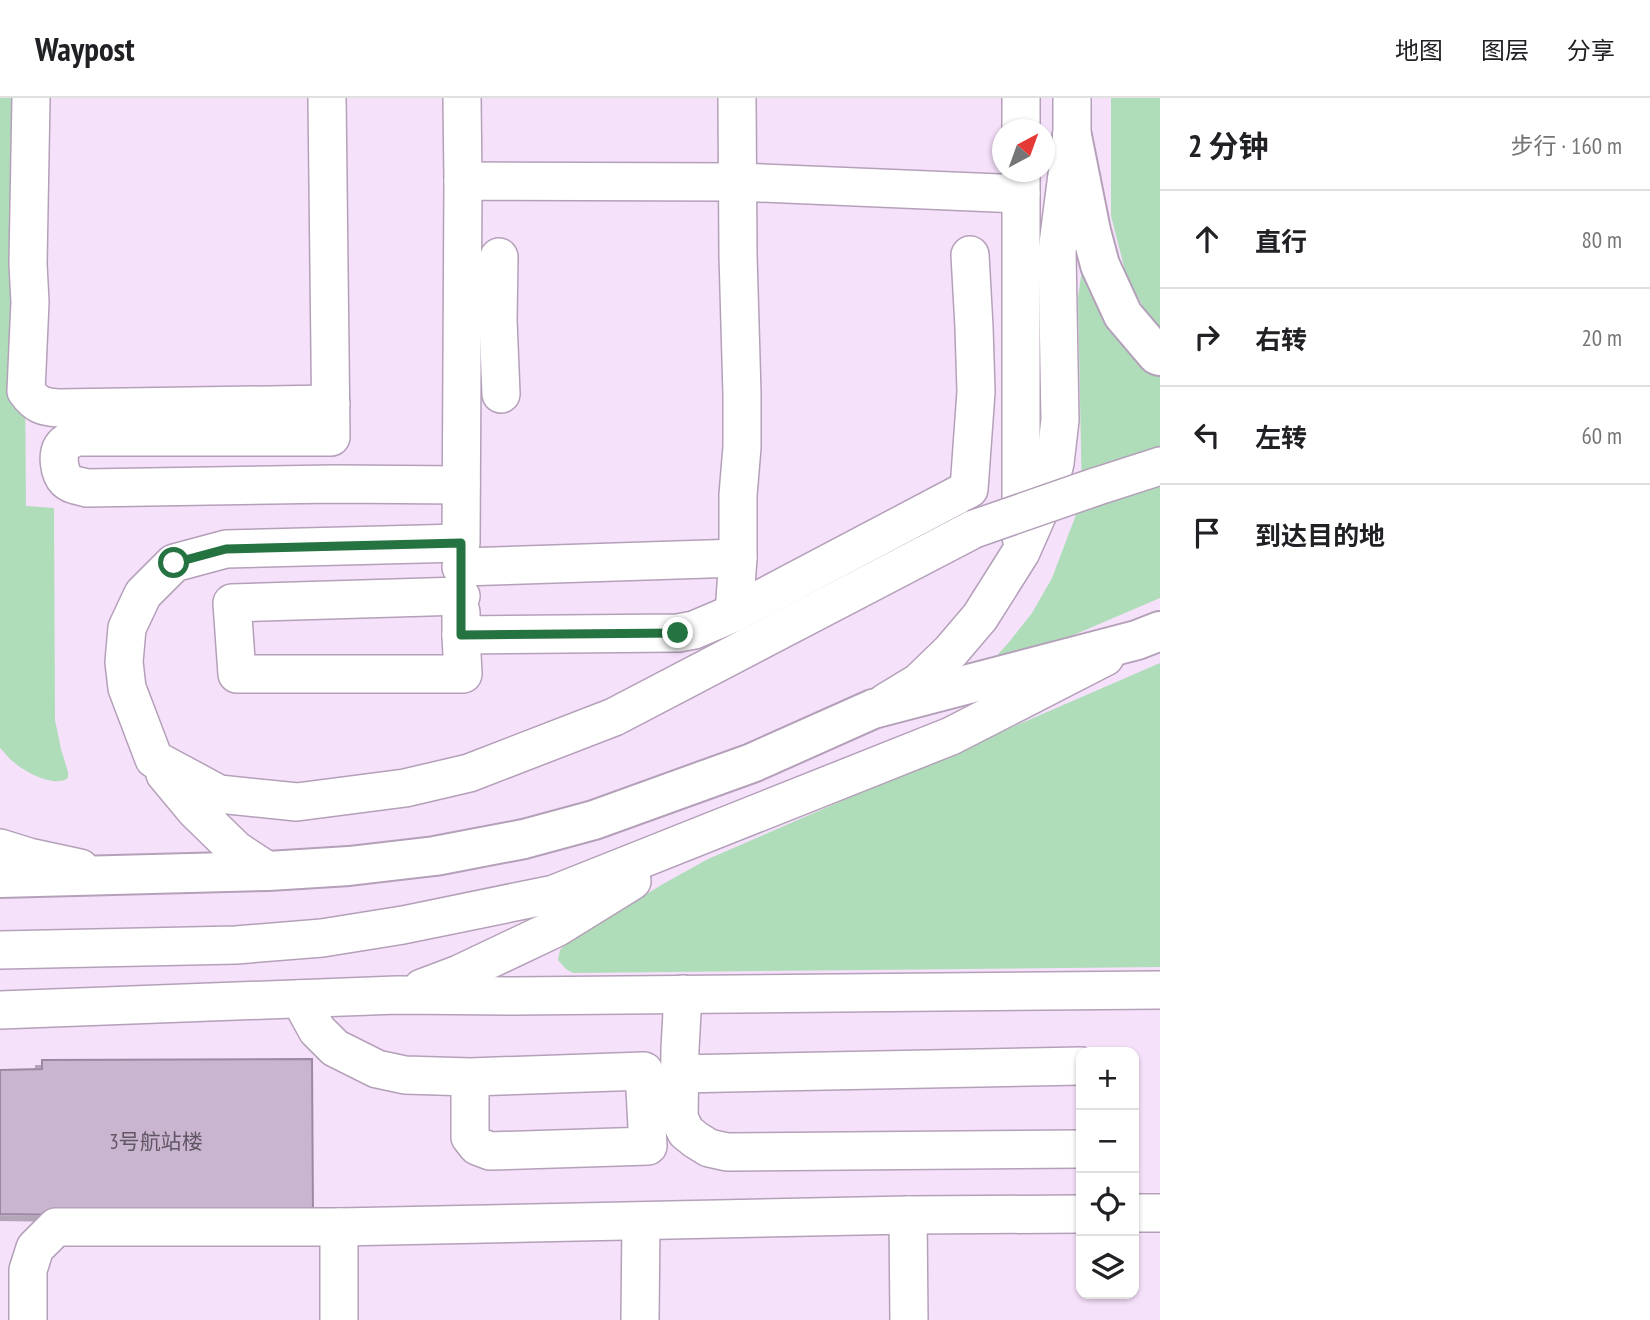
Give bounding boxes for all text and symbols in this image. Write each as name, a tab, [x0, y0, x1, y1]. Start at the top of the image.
text: Waypost	[35, 27, 135, 70]
text: 地图	[1395, 35, 1443, 66]
text: 图层	[1481, 35, 1529, 66]
text: 分享	[1567, 35, 1615, 66]
north arrow	[992, 119, 1055, 182]
text: 2 分钟	[1188, 126, 1269, 165]
text: 步行 · 160 m	[1510, 131, 1622, 160]
icon: ahead	[1188, 220, 1226, 258]
text: 直行	[1255, 225, 1307, 258]
text: 80 m	[1581, 225, 1622, 254]
icon: right	[1188, 318, 1226, 356]
text: 右转	[1255, 323, 1307, 356]
text: 20 m	[1581, 323, 1622, 352]
icon: left	[1188, 416, 1226, 454]
text: 左转	[1255, 421, 1307, 454]
text: 60 m	[1581, 421, 1622, 450]
icon: arrive	[1188, 514, 1226, 552]
text: 到达目的地	[1255, 519, 1385, 552]
route start	[158, 547, 189, 578]
route end	[662, 617, 693, 648]
map controls	[1076, 1047, 1139, 1299]
button: +	[1076, 1047, 1139, 1110]
button: −	[1076, 1110, 1139, 1173]
house number: 3号航站楼	[109, 1128, 203, 1155]
button: locate	[1076, 1173, 1139, 1236]
button: layers	[1076, 1236, 1139, 1299]

